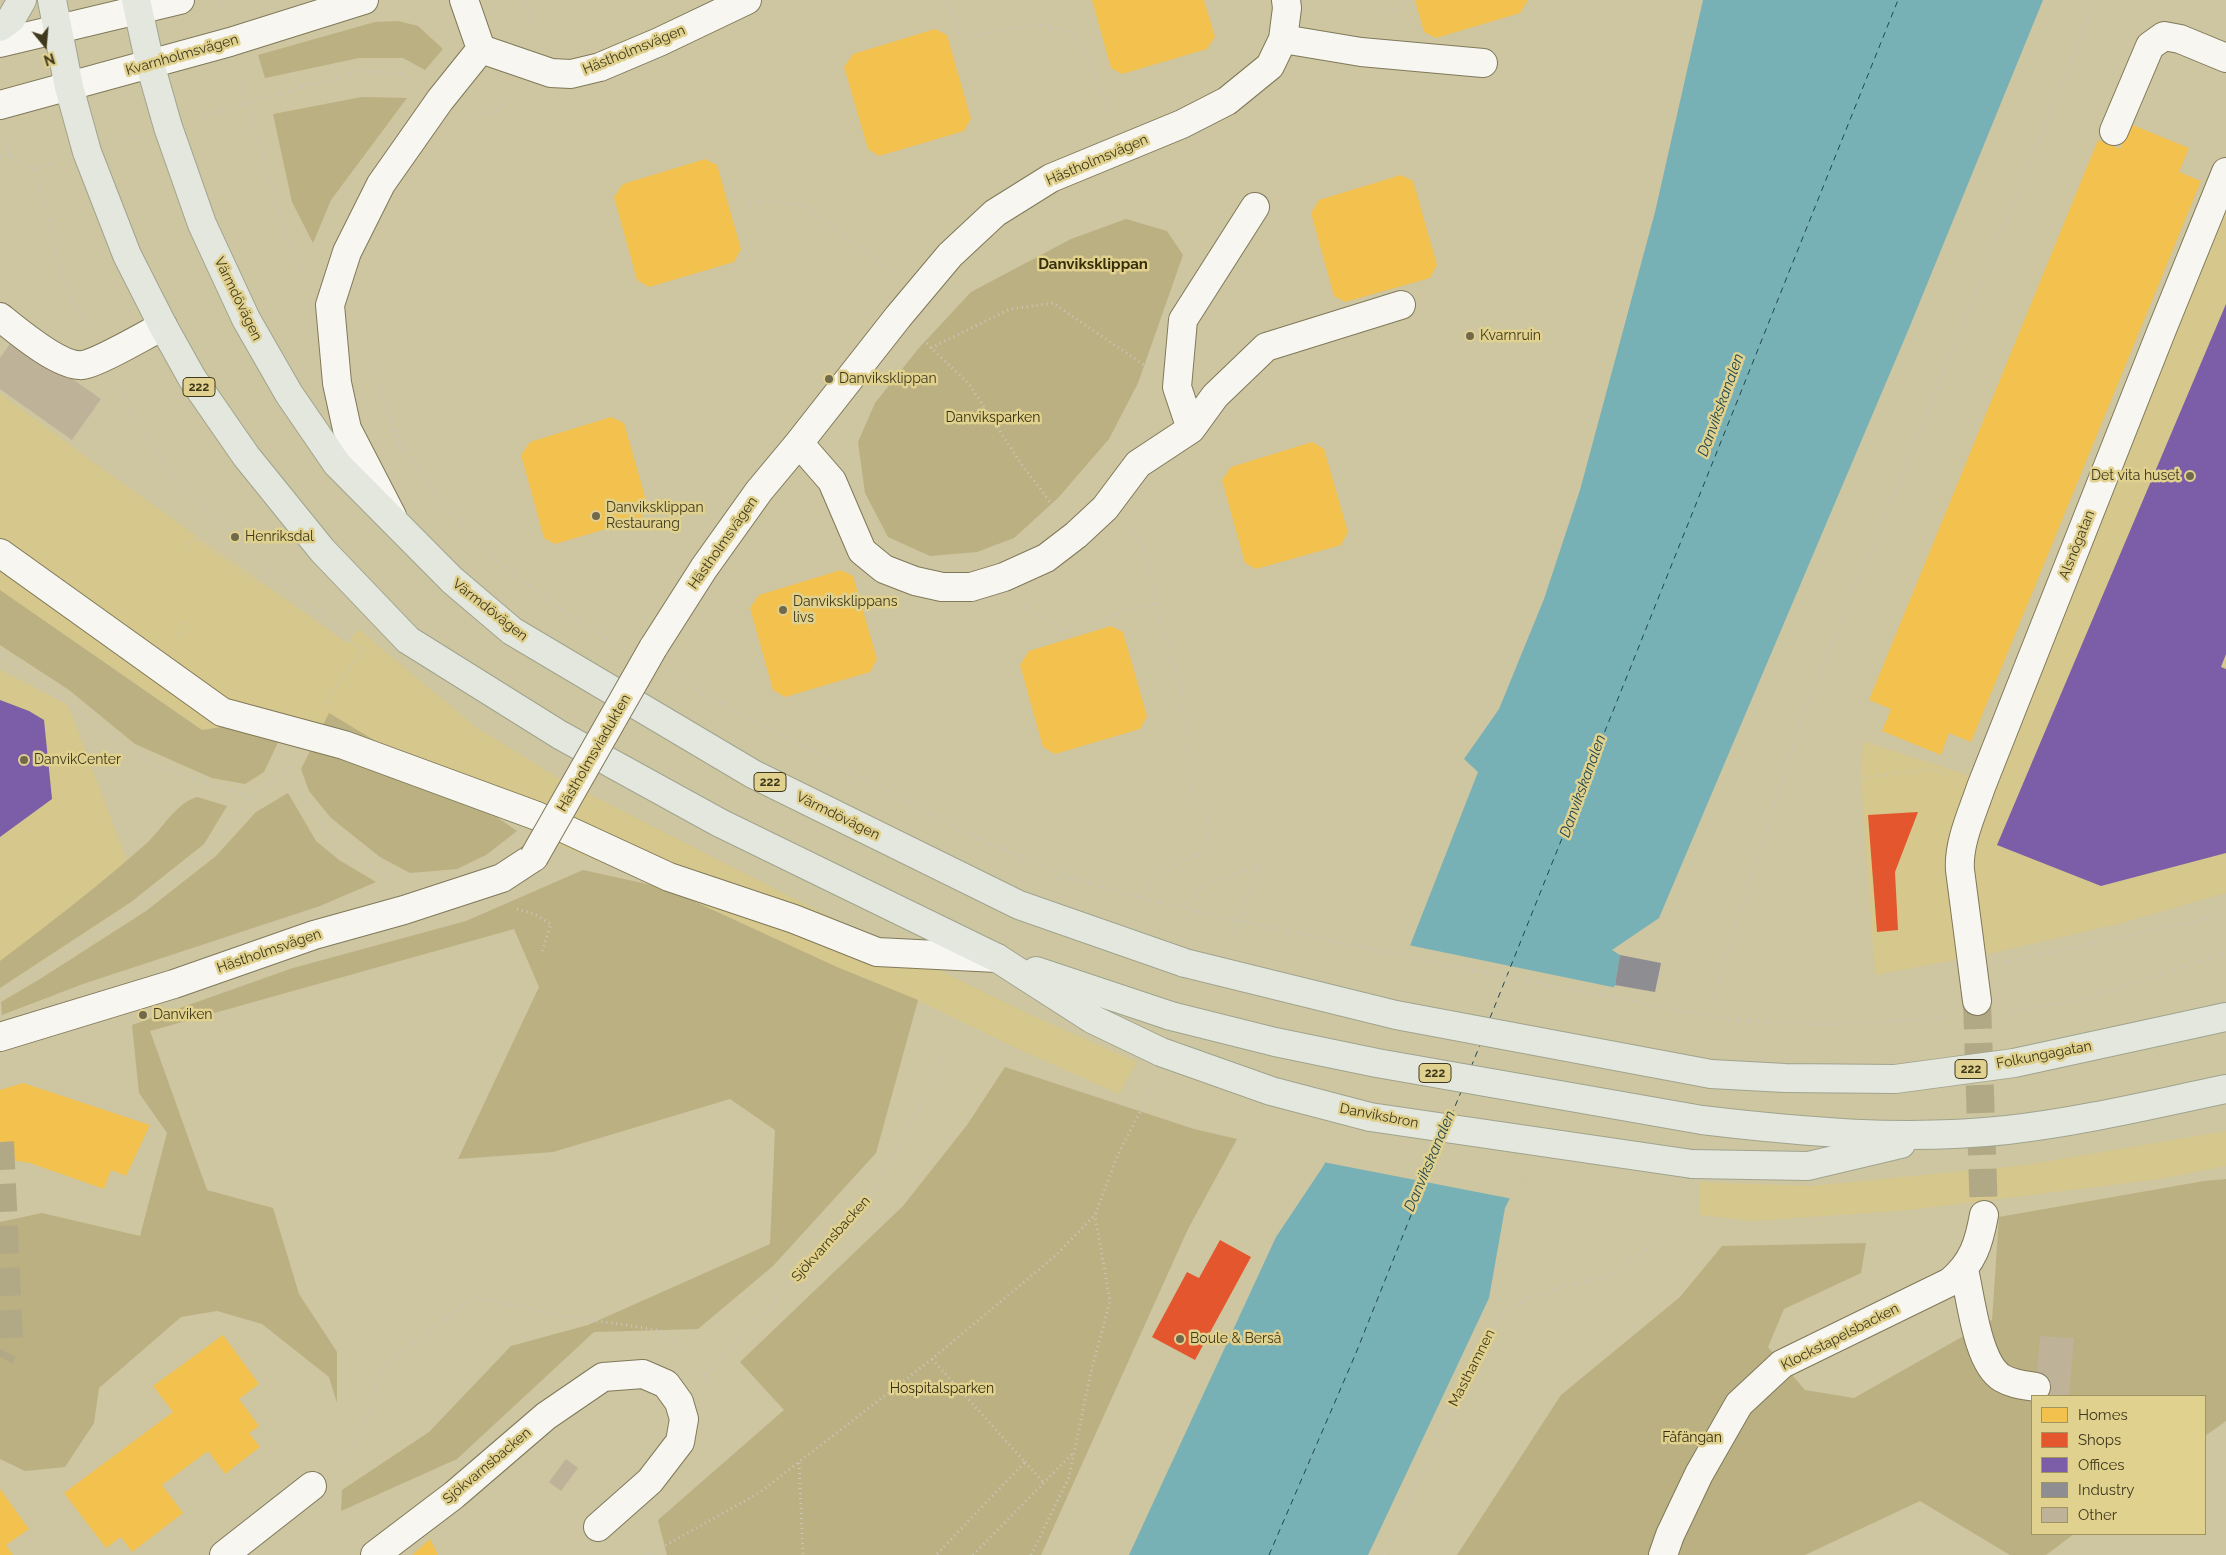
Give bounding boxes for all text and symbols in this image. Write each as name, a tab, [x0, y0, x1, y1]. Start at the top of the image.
north arrow	[20, 20, 70, 70]
street label: Hästholmsvägen	[580, 22, 688, 78]
street label: Kvarnholmsvägen	[124, 31, 240, 79]
text: N	[42, 50, 57, 69]
street label: Hästholmsvägen	[1044, 131, 1150, 189]
street label: Värmdövägen	[211, 254, 265, 344]
district label: Danviksklippan	[1038, 255, 1148, 273]
place label: Kvarnruin	[1480, 328, 1541, 344]
marker: Kvarnruin	[1464, 330, 1476, 342]
water label: Danvikskanalen	[1694, 351, 1748, 459]
place label: Danviksklippan	[839, 371, 937, 387]
marker: Danviksklippan	[823, 373, 835, 385]
road number: 222	[183, 378, 215, 397]
park label: Danviksparken	[946, 410, 1040, 426]
place label: Det vita huset	[2091, 468, 2180, 484]
marker: Det vita huset	[2184, 470, 2196, 482]
street label: Hästholmsvägen	[685, 494, 761, 592]
place label: Danviksklippan Restaurang	[606, 500, 704, 532]
street label: Alsnögatan	[2055, 508, 2099, 582]
marker: Danviksklippan Restaurang	[590, 510, 602, 522]
place label: Henriksdal	[245, 529, 314, 545]
marker: Henriksdal	[229, 531, 241, 543]
street label: Värmdövägen	[449, 575, 531, 645]
place label: Danviksklippans livs	[793, 594, 897, 626]
marker: Danviksklippans livs	[777, 604, 789, 616]
street label: Hästholmsviadukten	[554, 691, 634, 815]
water label: Danvikskanalen	[1556, 732, 1610, 840]
place label: DanvikCenter	[34, 752, 121, 768]
marker: DanvikCenter	[18, 754, 30, 766]
road number: 222	[754, 772, 786, 792]
street label: Värmdövägen	[793, 789, 883, 843]
street label: Hästholmsvägen	[215, 925, 323, 977]
place label: Danviken	[153, 1007, 213, 1023]
marker: Danviken	[137, 1009, 149, 1021]
street label: Folkungagatan	[1995, 1038, 2093, 1072]
road number: 222	[1955, 1060, 1987, 1078]
road number: 222	[1419, 1064, 1451, 1082]
street label: Danviksbron	[1338, 1100, 1420, 1132]
water label: Danvikskanalen	[1401, 1108, 1459, 1214]
street label: Sjökvarnsbacken	[788, 1193, 874, 1285]
street label: Klockstapelsbacken	[1778, 1300, 1902, 1374]
street label: Masthamnen	[1445, 1327, 1499, 1409]
place label: Boule & Berså	[1190, 1331, 1281, 1347]
marker: Boule & Berså	[1174, 1333, 1186, 1345]
park label: Hospitalsparken	[890, 1381, 994, 1397]
legend	[2031, 1395, 2206, 1535]
text: Homes	[2078, 1406, 2128, 1424]
street label: Sjökvarnsbacken	[440, 1424, 534, 1508]
park label: Fåfängan	[1662, 1430, 1722, 1446]
text: Shops	[2078, 1431, 2121, 1449]
text: Offices	[2078, 1456, 2125, 1474]
text: Industry	[2078, 1481, 2134, 1499]
text: Other	[2078, 1506, 2117, 1524]

